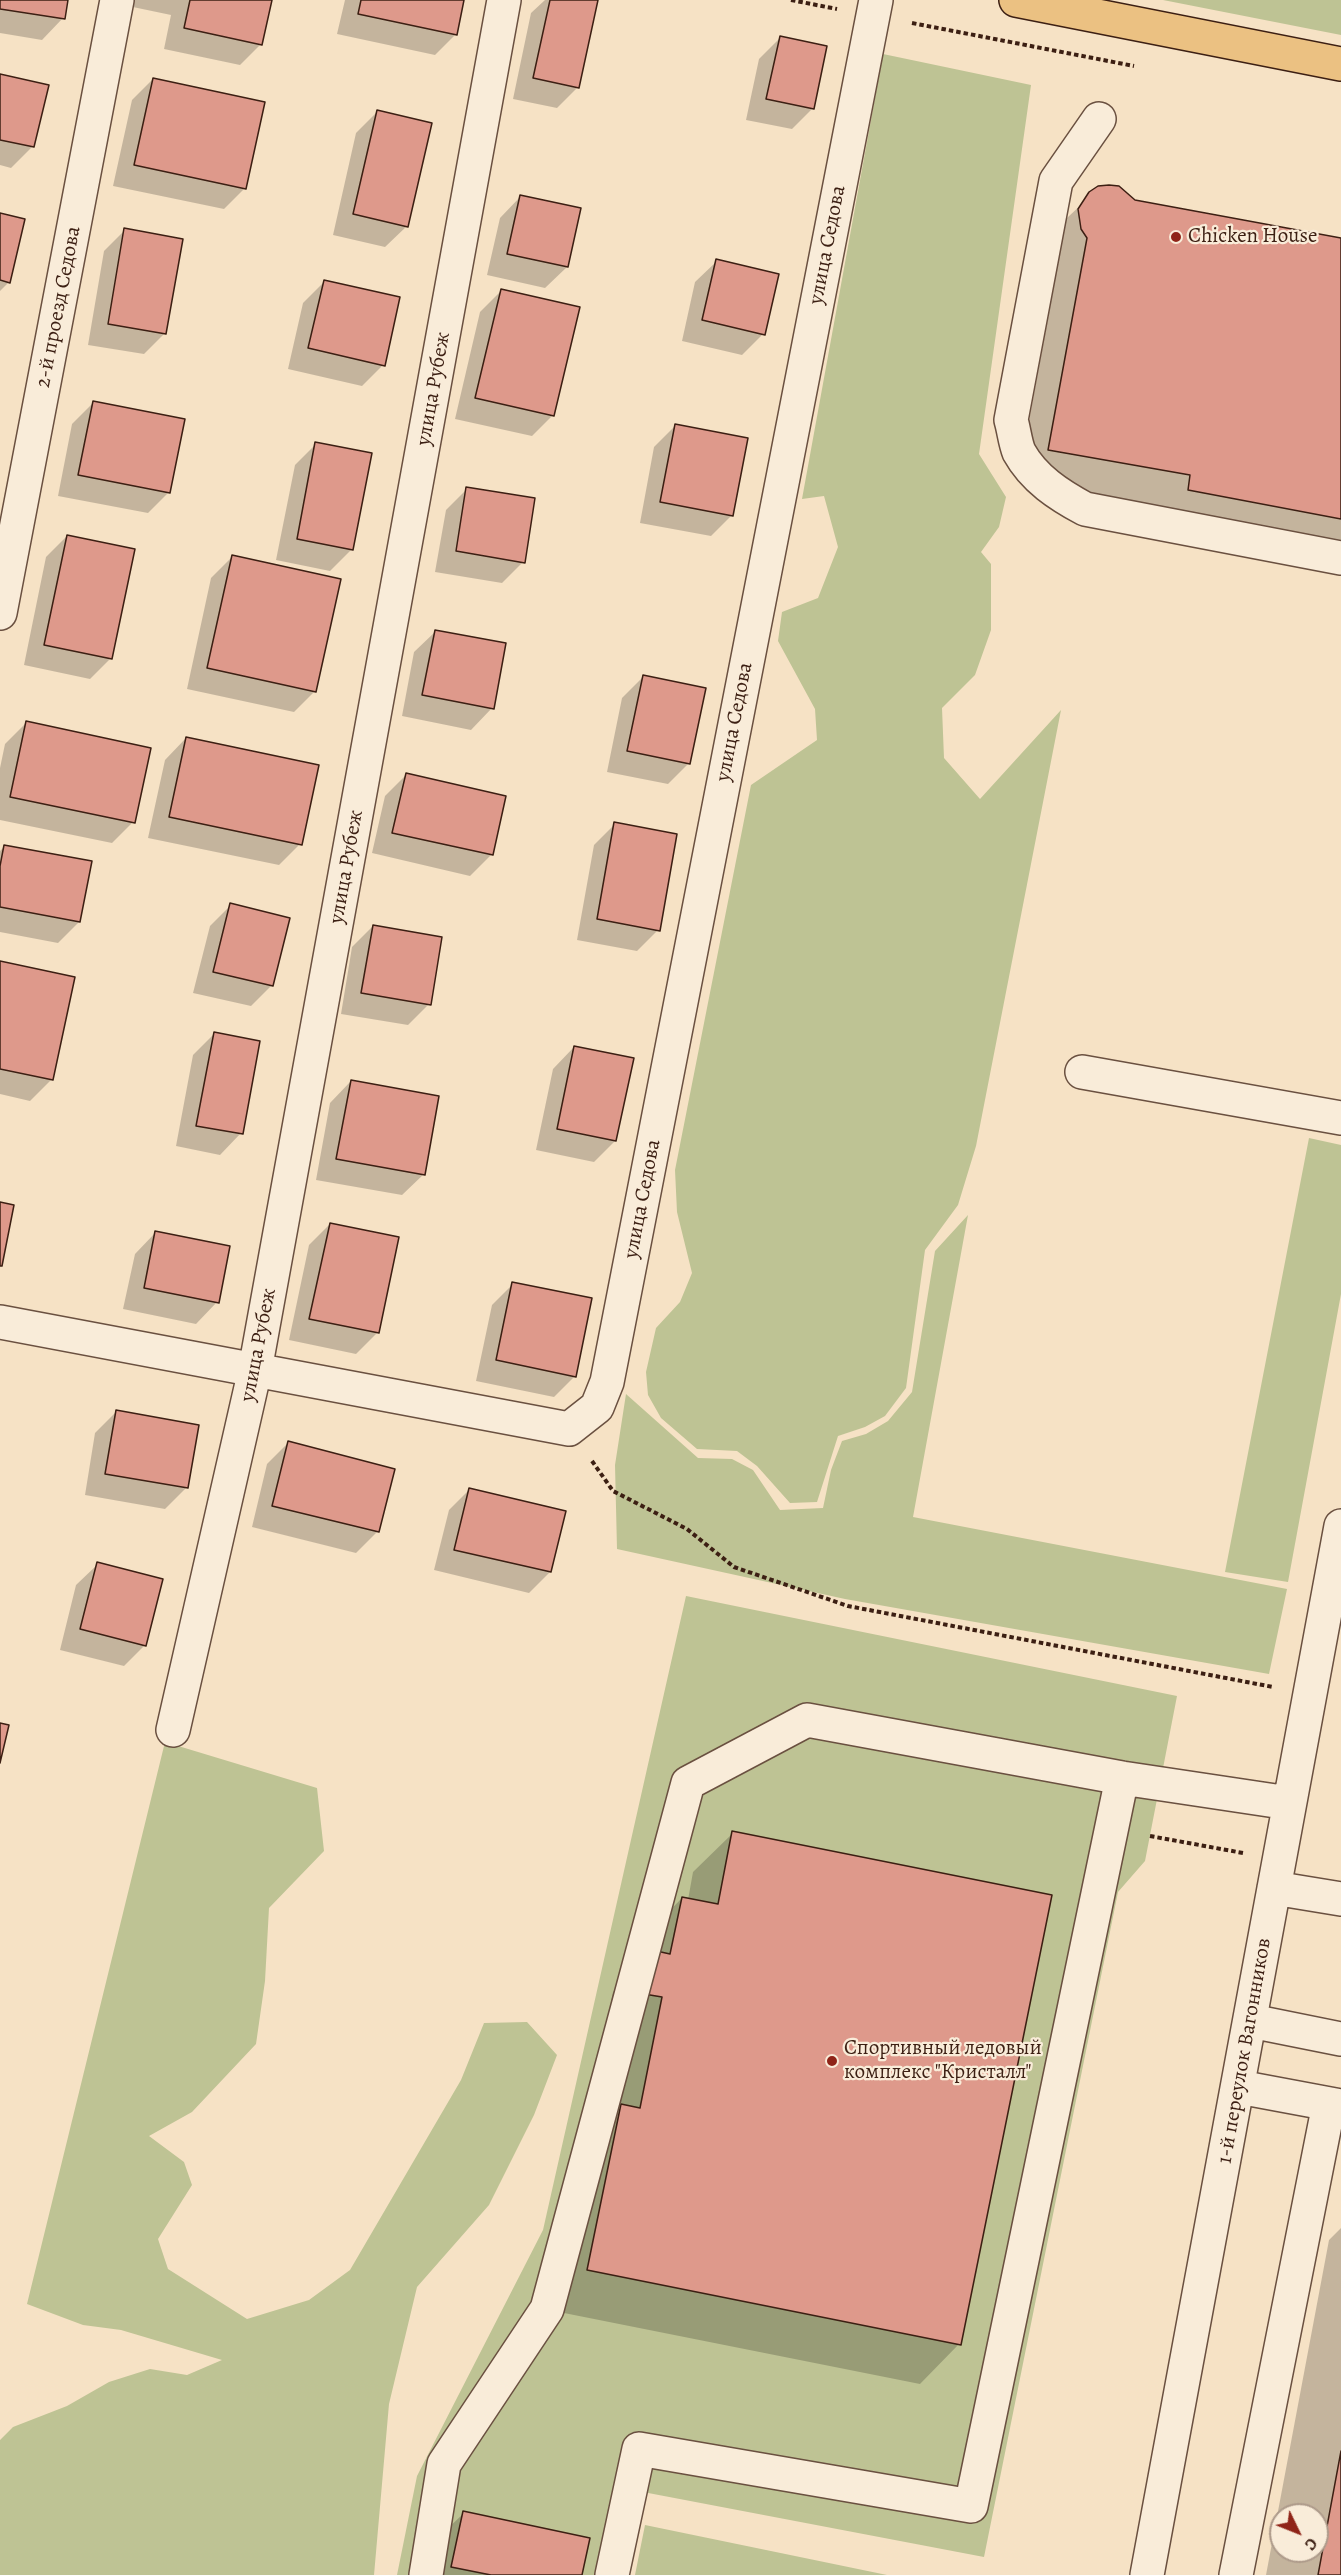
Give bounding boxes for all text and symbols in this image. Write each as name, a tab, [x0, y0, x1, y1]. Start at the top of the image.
street label: улица Седова	[804, 183, 852, 307]
street label: 2-й проезд Седова	[31, 224, 87, 390]
place label: Chicken House	[1188, 224, 1317, 250]
marker: Chicken House	[1169, 230, 1183, 244]
street label: улица Рубеж	[412, 330, 456, 448]
street label: улица Седова	[711, 660, 759, 784]
street label: улица Рубеж	[325, 808, 369, 926]
street label: улица Седова	[619, 1137, 667, 1261]
street label: улица Рубеж	[236, 1286, 282, 1404]
street label: 1-й переулок Вагонников	[1213, 1936, 1277, 2166]
place label: Спортивный ледовый комплекс "Кристалл"	[844, 2036, 1042, 2086]
marker: Спортивный ледовый комплекс "Кристалл"	[825, 2054, 839, 2068]
north arrow	[1269, 2503, 1329, 2563]
text: С	[1299, 2533, 1322, 2555]

